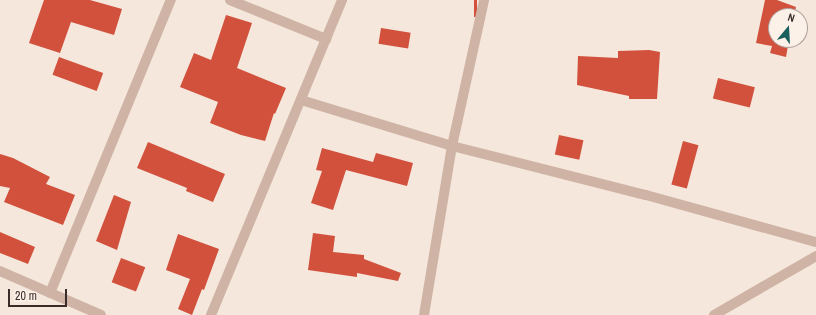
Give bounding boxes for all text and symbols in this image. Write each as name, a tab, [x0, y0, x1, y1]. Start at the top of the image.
north arrow	[768, 8, 808, 48]
text: N	[786, 10, 797, 25]
scale bar	[10, 281, 69, 307]
text: 20 m	[15, 288, 37, 304]

